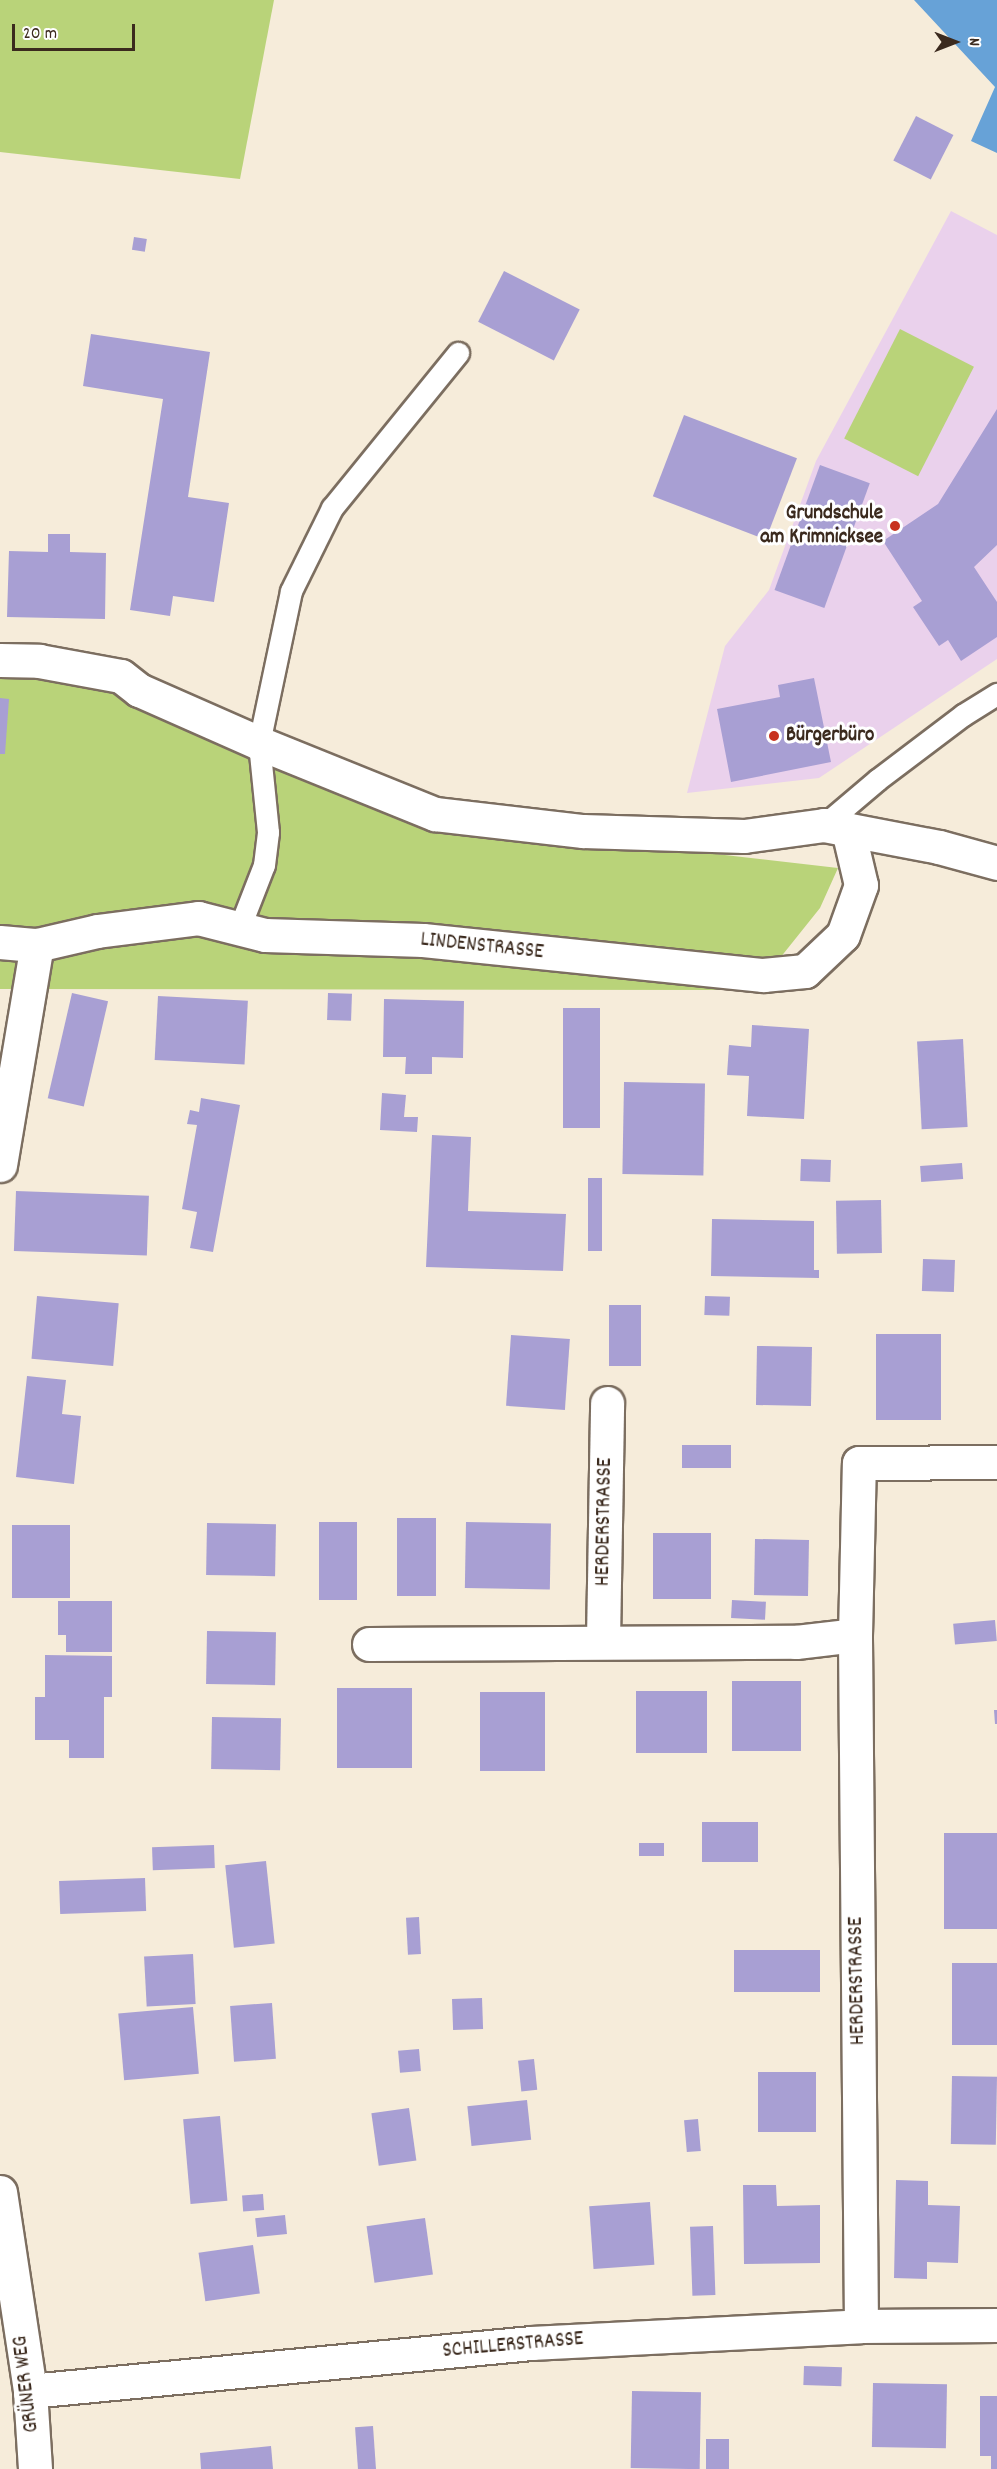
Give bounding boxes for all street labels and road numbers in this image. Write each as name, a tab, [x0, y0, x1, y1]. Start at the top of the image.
street label: LINDENSTRASSE	[419, 928, 545, 966]
street label: HERDERSTRASSE	[591, 1458, 619, 1586]
street label: HERDERSTRASSE	[844, 1917, 872, 2045]
street label: SCHILLERSTRASSE	[442, 2327, 584, 2365]
street label: GRÜNER WEG	[9, 2334, 45, 2434]

